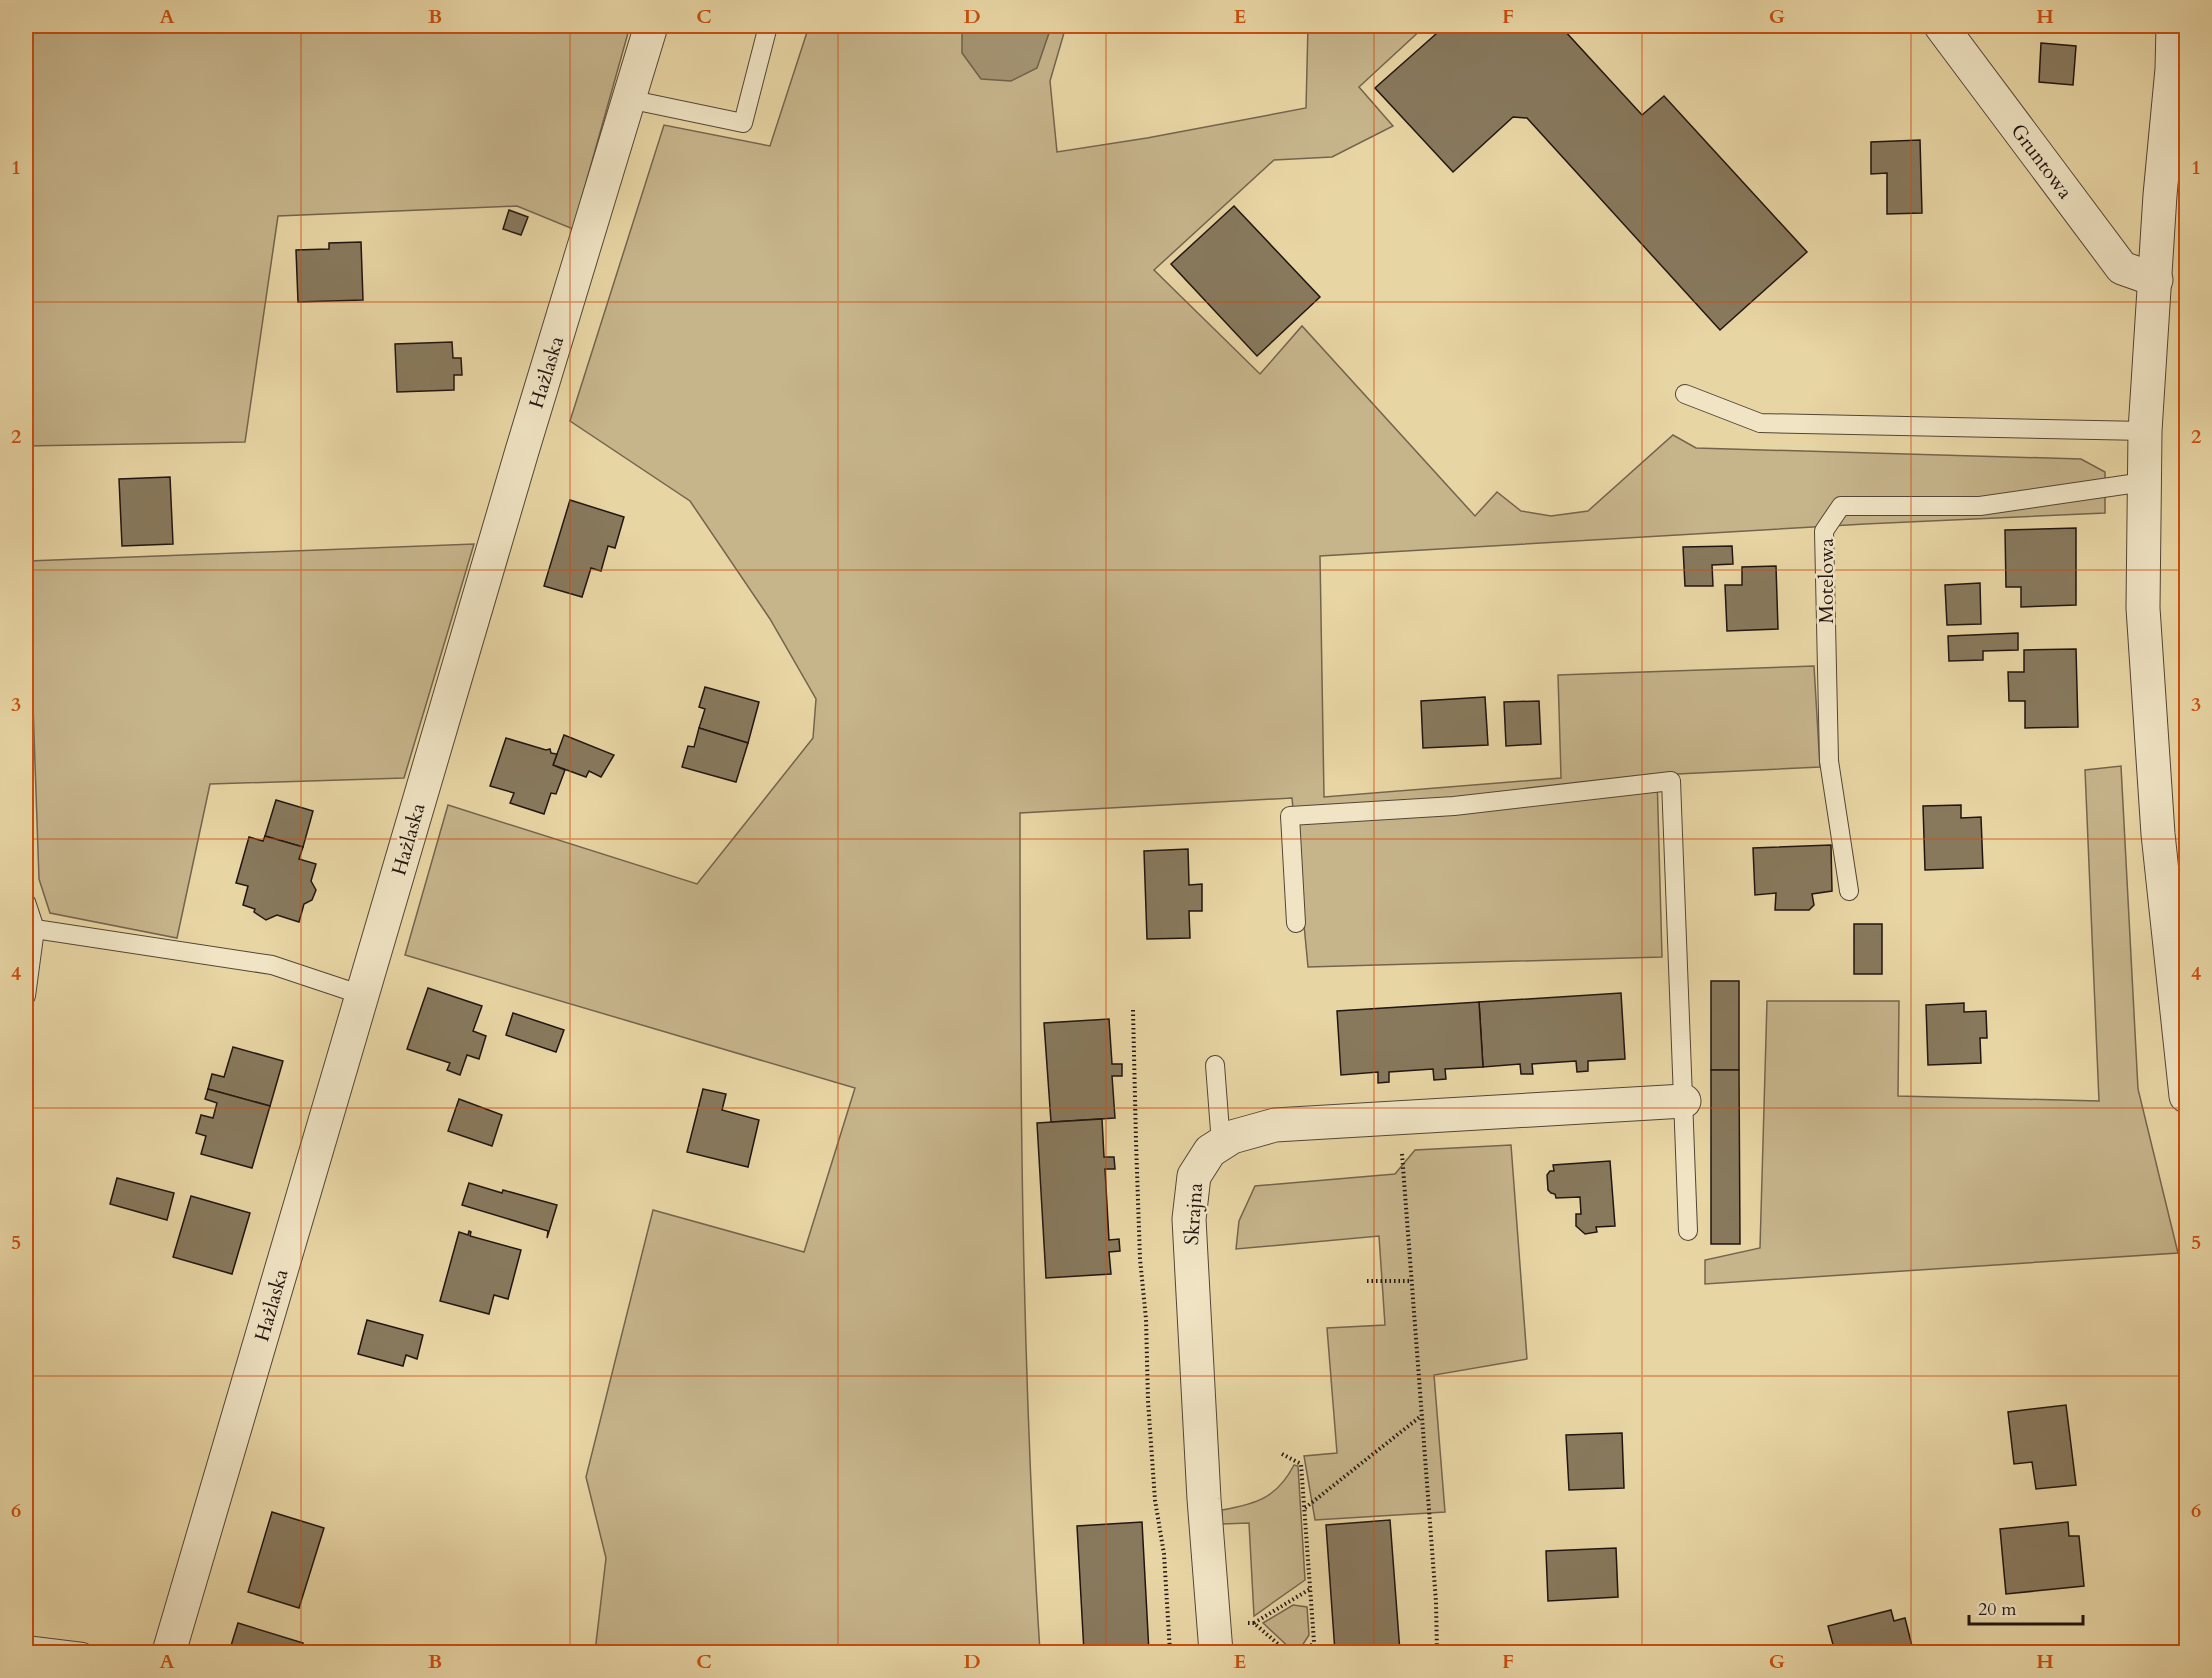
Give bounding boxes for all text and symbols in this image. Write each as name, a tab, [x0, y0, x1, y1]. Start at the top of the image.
text: A	[159, 3, 175, 30]
text: B	[428, 3, 442, 30]
text: C	[696, 3, 712, 30]
text: D	[963, 3, 981, 30]
text: E	[1234, 3, 1246, 30]
text: F	[1502, 3, 1514, 30]
text: G	[1769, 3, 1785, 30]
text: H	[2036, 3, 2054, 30]
street label: Gruntowa	[2005, 118, 2079, 205]
text: 1	[11, 154, 21, 181]
text: 1	[2191, 154, 2201, 181]
street label: Hażlaska	[523, 332, 570, 412]
text: 2	[11, 423, 21, 450]
text: 2	[2191, 423, 2201, 450]
street label: Motelowa	[1813, 538, 1840, 624]
text: 3	[11, 691, 21, 718]
text: 3	[2191, 691, 2201, 718]
street label: Hażlaska	[385, 799, 432, 878]
text: 4	[11, 960, 21, 987]
text: 4	[2191, 960, 2201, 987]
street label: Skrajna	[1178, 1182, 1209, 1246]
text: 5	[11, 1229, 21, 1256]
text: 5	[2191, 1229, 2201, 1256]
street label: Hażlaska	[248, 1265, 295, 1344]
text: 6	[11, 1497, 21, 1524]
text: 6	[2191, 1497, 2201, 1524]
scale bar	[1969, 1588, 2083, 1626]
text: 20 m	[1978, 1597, 2017, 1622]
text: A	[159, 1648, 175, 1675]
text: B	[428, 1648, 442, 1675]
text: C	[696, 1648, 712, 1675]
text: D	[963, 1648, 981, 1675]
text: E	[1234, 1648, 1246, 1675]
text: F	[1502, 1648, 1514, 1675]
text: G	[1769, 1648, 1785, 1675]
text: H	[2036, 1648, 2054, 1675]

